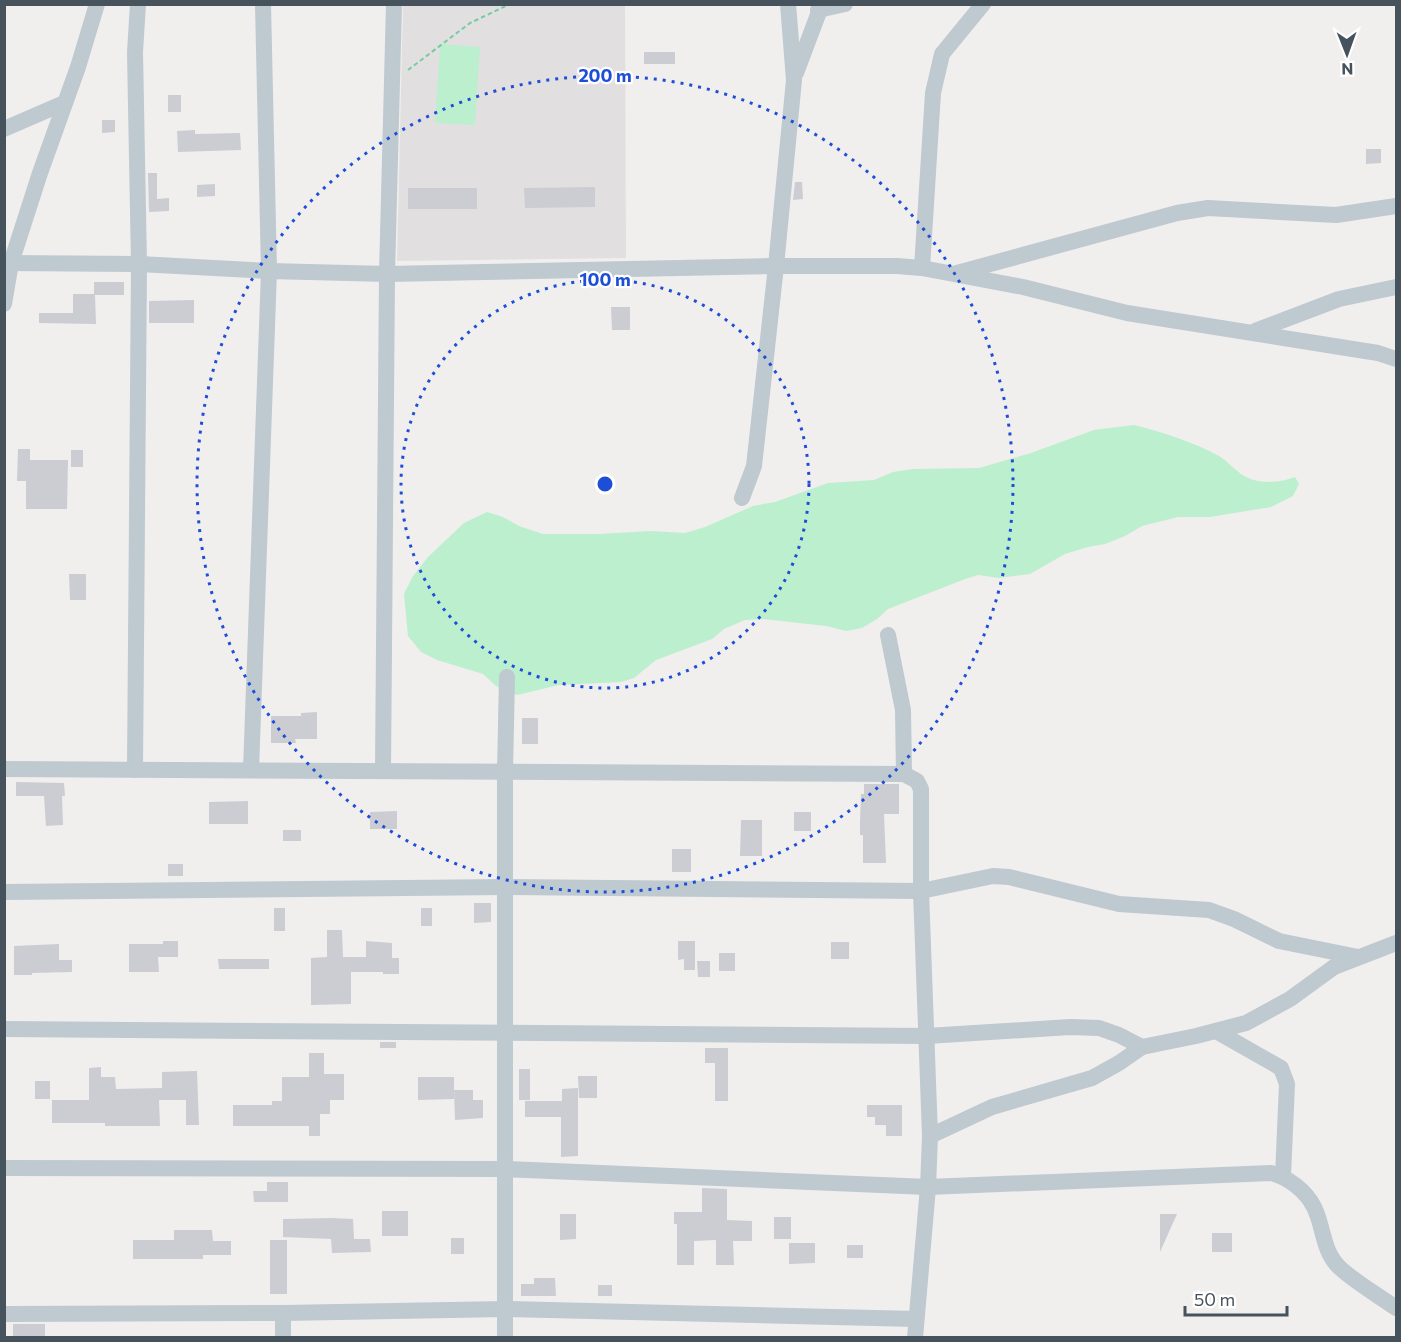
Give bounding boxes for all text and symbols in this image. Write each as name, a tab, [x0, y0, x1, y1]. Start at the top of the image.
north arrow	[1317, 24, 1377, 84]
text: N	[1341, 60, 1353, 79]
text: 200 m	[578, 64, 632, 86]
text: 100 m	[579, 268, 631, 290]
centre of rings	[595, 474, 615, 494]
scale bar	[1185, 1279, 1287, 1317]
text: 50 m	[1194, 1288, 1235, 1310]

